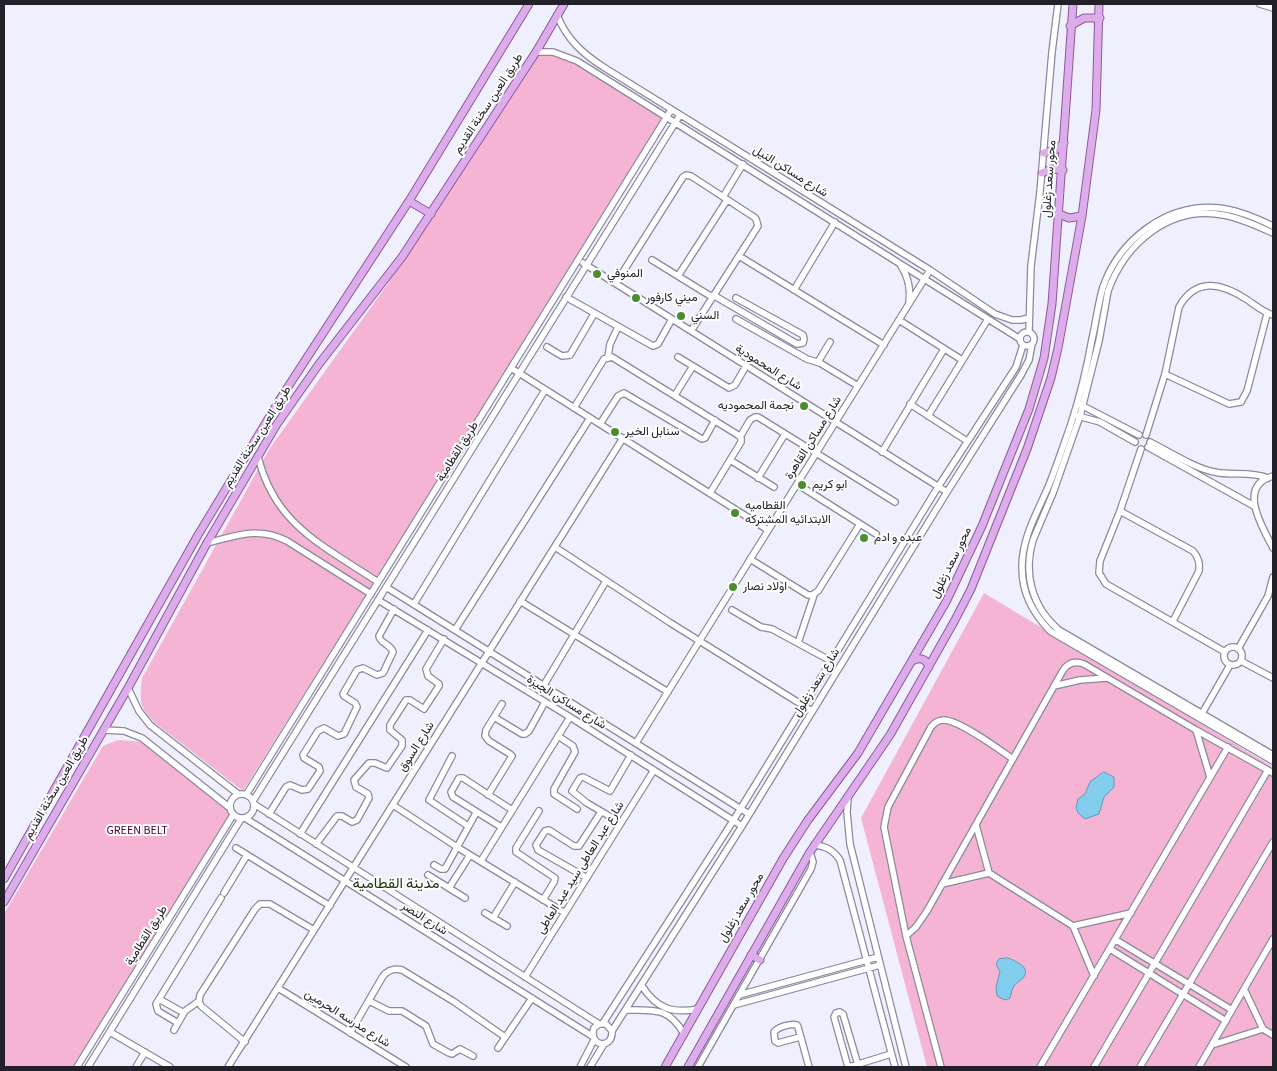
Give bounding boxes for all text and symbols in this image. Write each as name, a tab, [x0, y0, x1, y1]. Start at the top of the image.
street label: طريق العين سخنة القديم	[451, 51, 527, 157]
street label: محور سعد زغلول	[1040, 140, 1060, 218]
street label: شارع مساكن النيل	[750, 143, 830, 201]
place label: المنوفي	[607, 267, 643, 281]
marker: المنوفي	[591, 268, 603, 280]
place label: ميني كارفور	[646, 291, 698, 305]
marker: ميني كارفور	[630, 292, 642, 304]
place label: السني	[691, 309, 719, 323]
marker: السني	[675, 310, 687, 322]
street label: شارع المحمودية	[732, 342, 804, 394]
street label: طريق العين سخنة القديم	[221, 384, 295, 490]
street label: شارع مساكن القاهرة	[783, 394, 845, 482]
place label: نجمة المحموديه	[718, 399, 794, 413]
marker: نجمة المحموديه	[798, 400, 810, 412]
street label: طريق القطامية	[434, 419, 482, 485]
place label: سنابل الخير	[625, 425, 679, 439]
marker: سنابل الخير	[609, 426, 621, 438]
place label: ابو كريم	[812, 478, 847, 492]
marker: ابو كريم	[796, 479, 808, 491]
place label: القطاميه الابتدائيه المشتركه	[745, 499, 831, 527]
marker: القطاميه الابتدائيه المشتركه	[729, 507, 741, 519]
street label: محور سعد زغلول	[928, 525, 976, 601]
place label: عبده و ادم	[874, 531, 922, 545]
marker: عبده و ادم	[858, 532, 870, 544]
place label: اولاد نصار	[743, 580, 787, 594]
marker: اولاد نصار	[727, 581, 739, 593]
street label: شارع سعد زغلول	[790, 646, 844, 720]
street label: شارع مساكن الجيزة	[524, 673, 608, 733]
street label: شارع السوق	[396, 719, 438, 775]
street label: طريق العين سخنة القديم	[22, 734, 92, 842]
street label: شارع عبد العاطى سيد عبد العاطى	[534, 799, 628, 937]
park label: GREEN BELT	[106, 824, 168, 838]
street label: محور سعد زغلول	[716, 871, 768, 945]
district label: مدينة القطامية	[352, 876, 440, 894]
street label: شارع النصر	[398, 899, 450, 939]
street label: طريق القطامية	[123, 903, 171, 969]
street label: شارع مدرسه الحرمين	[301, 987, 393, 1051]

